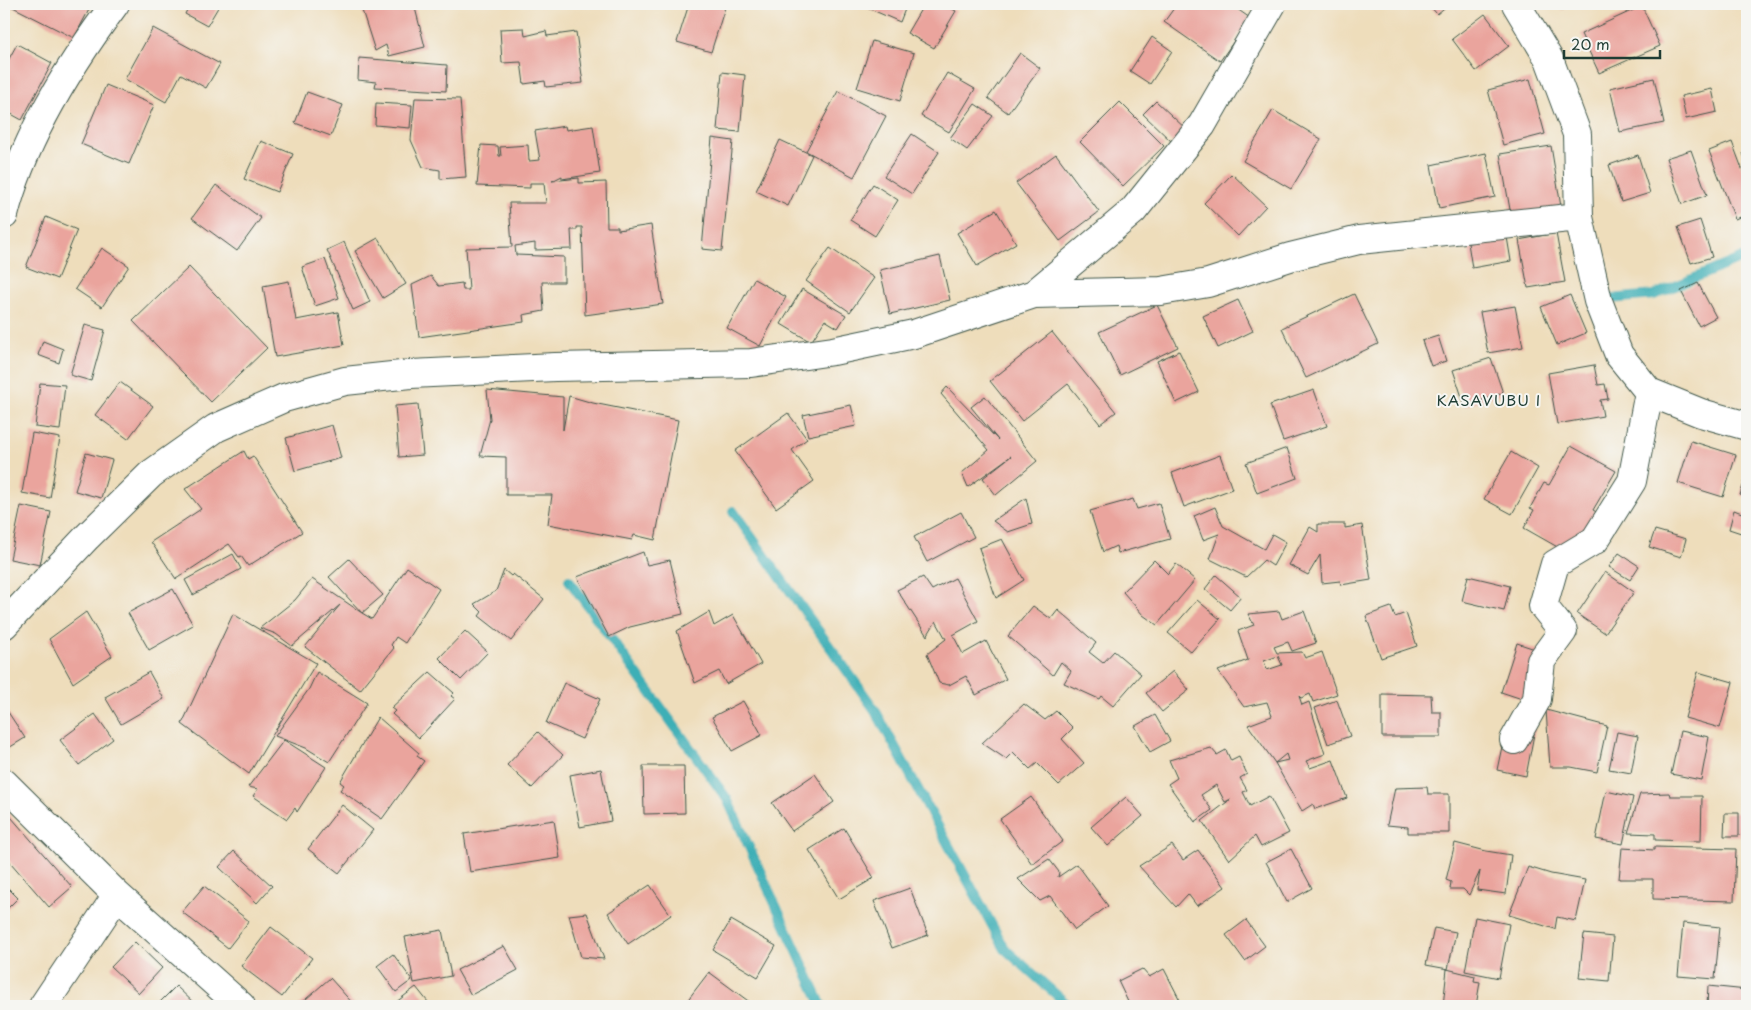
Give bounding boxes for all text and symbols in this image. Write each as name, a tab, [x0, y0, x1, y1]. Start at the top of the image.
scale bar	[1564, 28, 1660, 60]
text: 20 m	[1571, 32, 1610, 55]
district label: KASAVUBU I	[1437, 388, 1541, 411]

